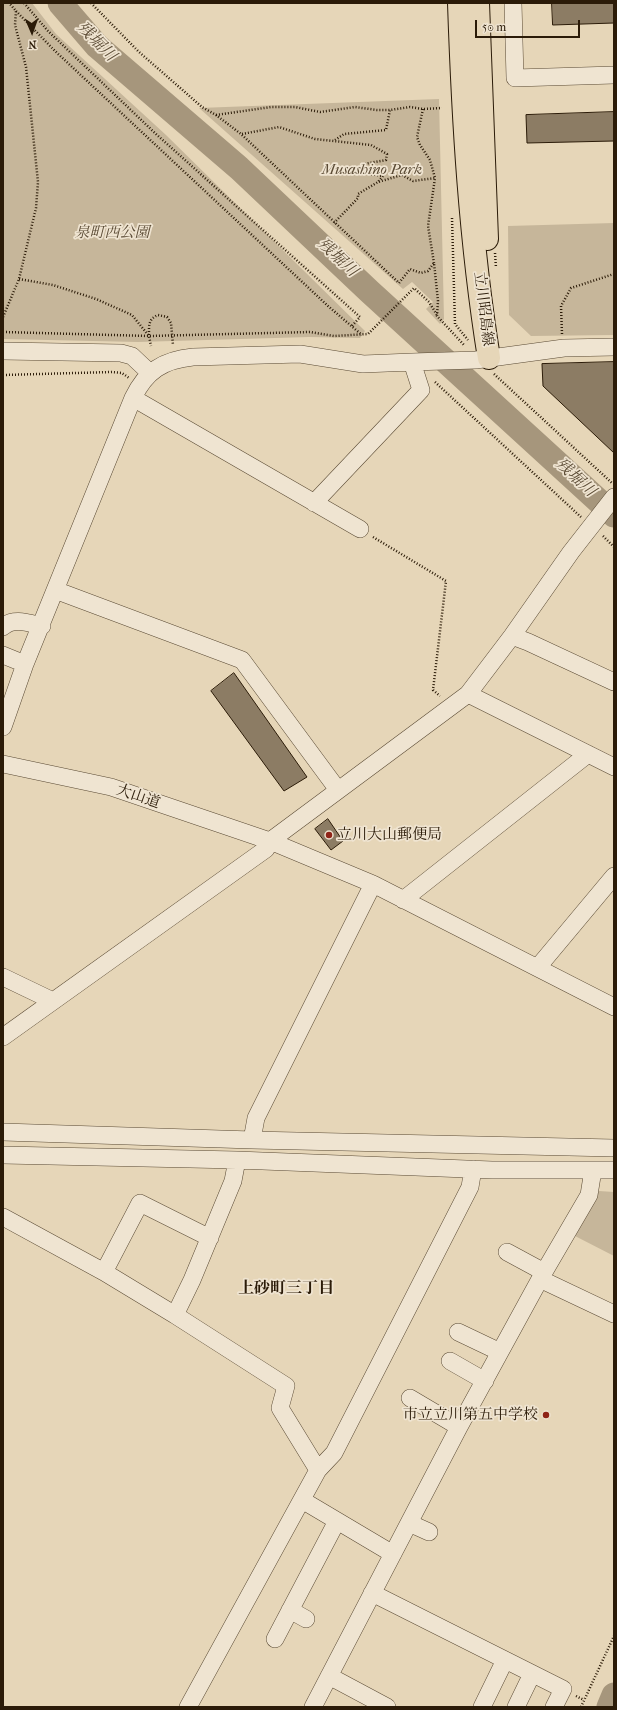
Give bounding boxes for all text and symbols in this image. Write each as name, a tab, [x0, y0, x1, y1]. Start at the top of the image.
north arrow	[12, 12, 52, 52]
scale bar	[477, 12, 582, 38]
water label: 残堀川	[72, 18, 120, 66]
text: 50 m	[482, 20, 506, 34]
text: N	[28, 38, 37, 51]
park label: Musashino Park	[322, 161, 422, 179]
park label: 泉町西公園	[75, 224, 149, 242]
water label: 残堀川	[313, 235, 361, 281]
street label: 立川昭島線	[469, 271, 497, 347]
water label: 残堀川	[551, 455, 599, 501]
street label: 大山道	[114, 781, 162, 813]
place label: 立川大山郵便局	[337, 826, 442, 844]
marker: 立川大山郵便局	[324, 830, 334, 840]
district label: 上砂町三丁目	[238, 1279, 334, 1299]
place label: 市立立川第五中学校	[403, 1406, 538, 1424]
marker: 市立立川第五中学校	[541, 1410, 551, 1420]

